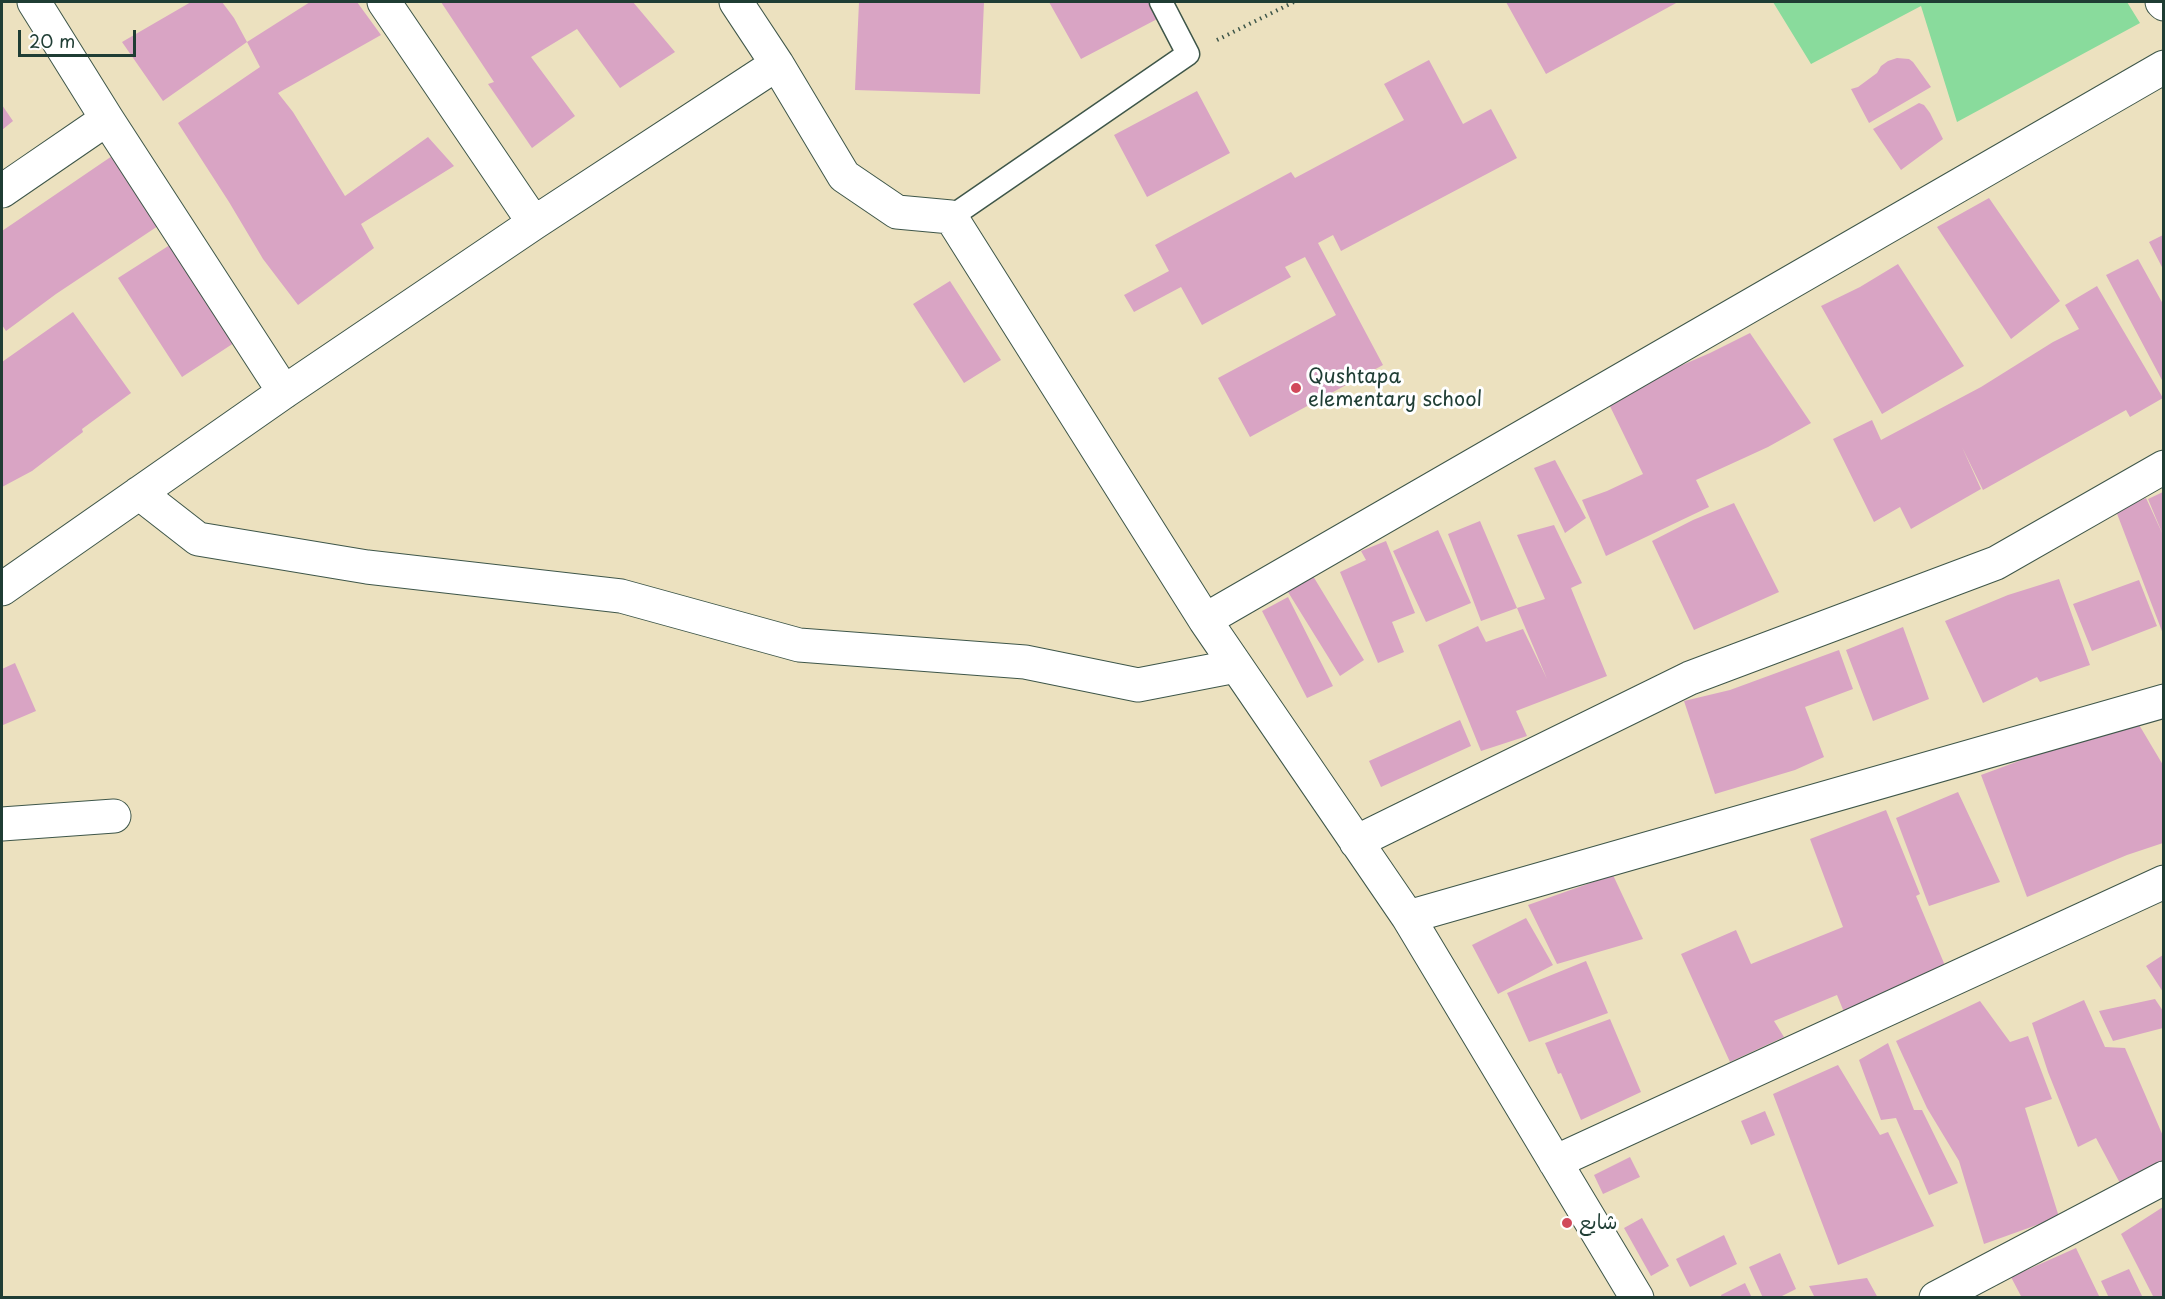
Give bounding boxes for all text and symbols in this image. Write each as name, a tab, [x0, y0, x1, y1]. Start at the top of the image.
scale bar	[21, 18, 140, 56]
text: 20 m	[29, 27, 75, 54]
place label: Qushtapa elementary school	[1308, 365, 1482, 412]
marker: Qushtapa elementary school	[1289, 381, 1303, 395]
place label: شايع	[1579, 1211, 1618, 1235]
marker: شايع	[1560, 1216, 1574, 1230]

